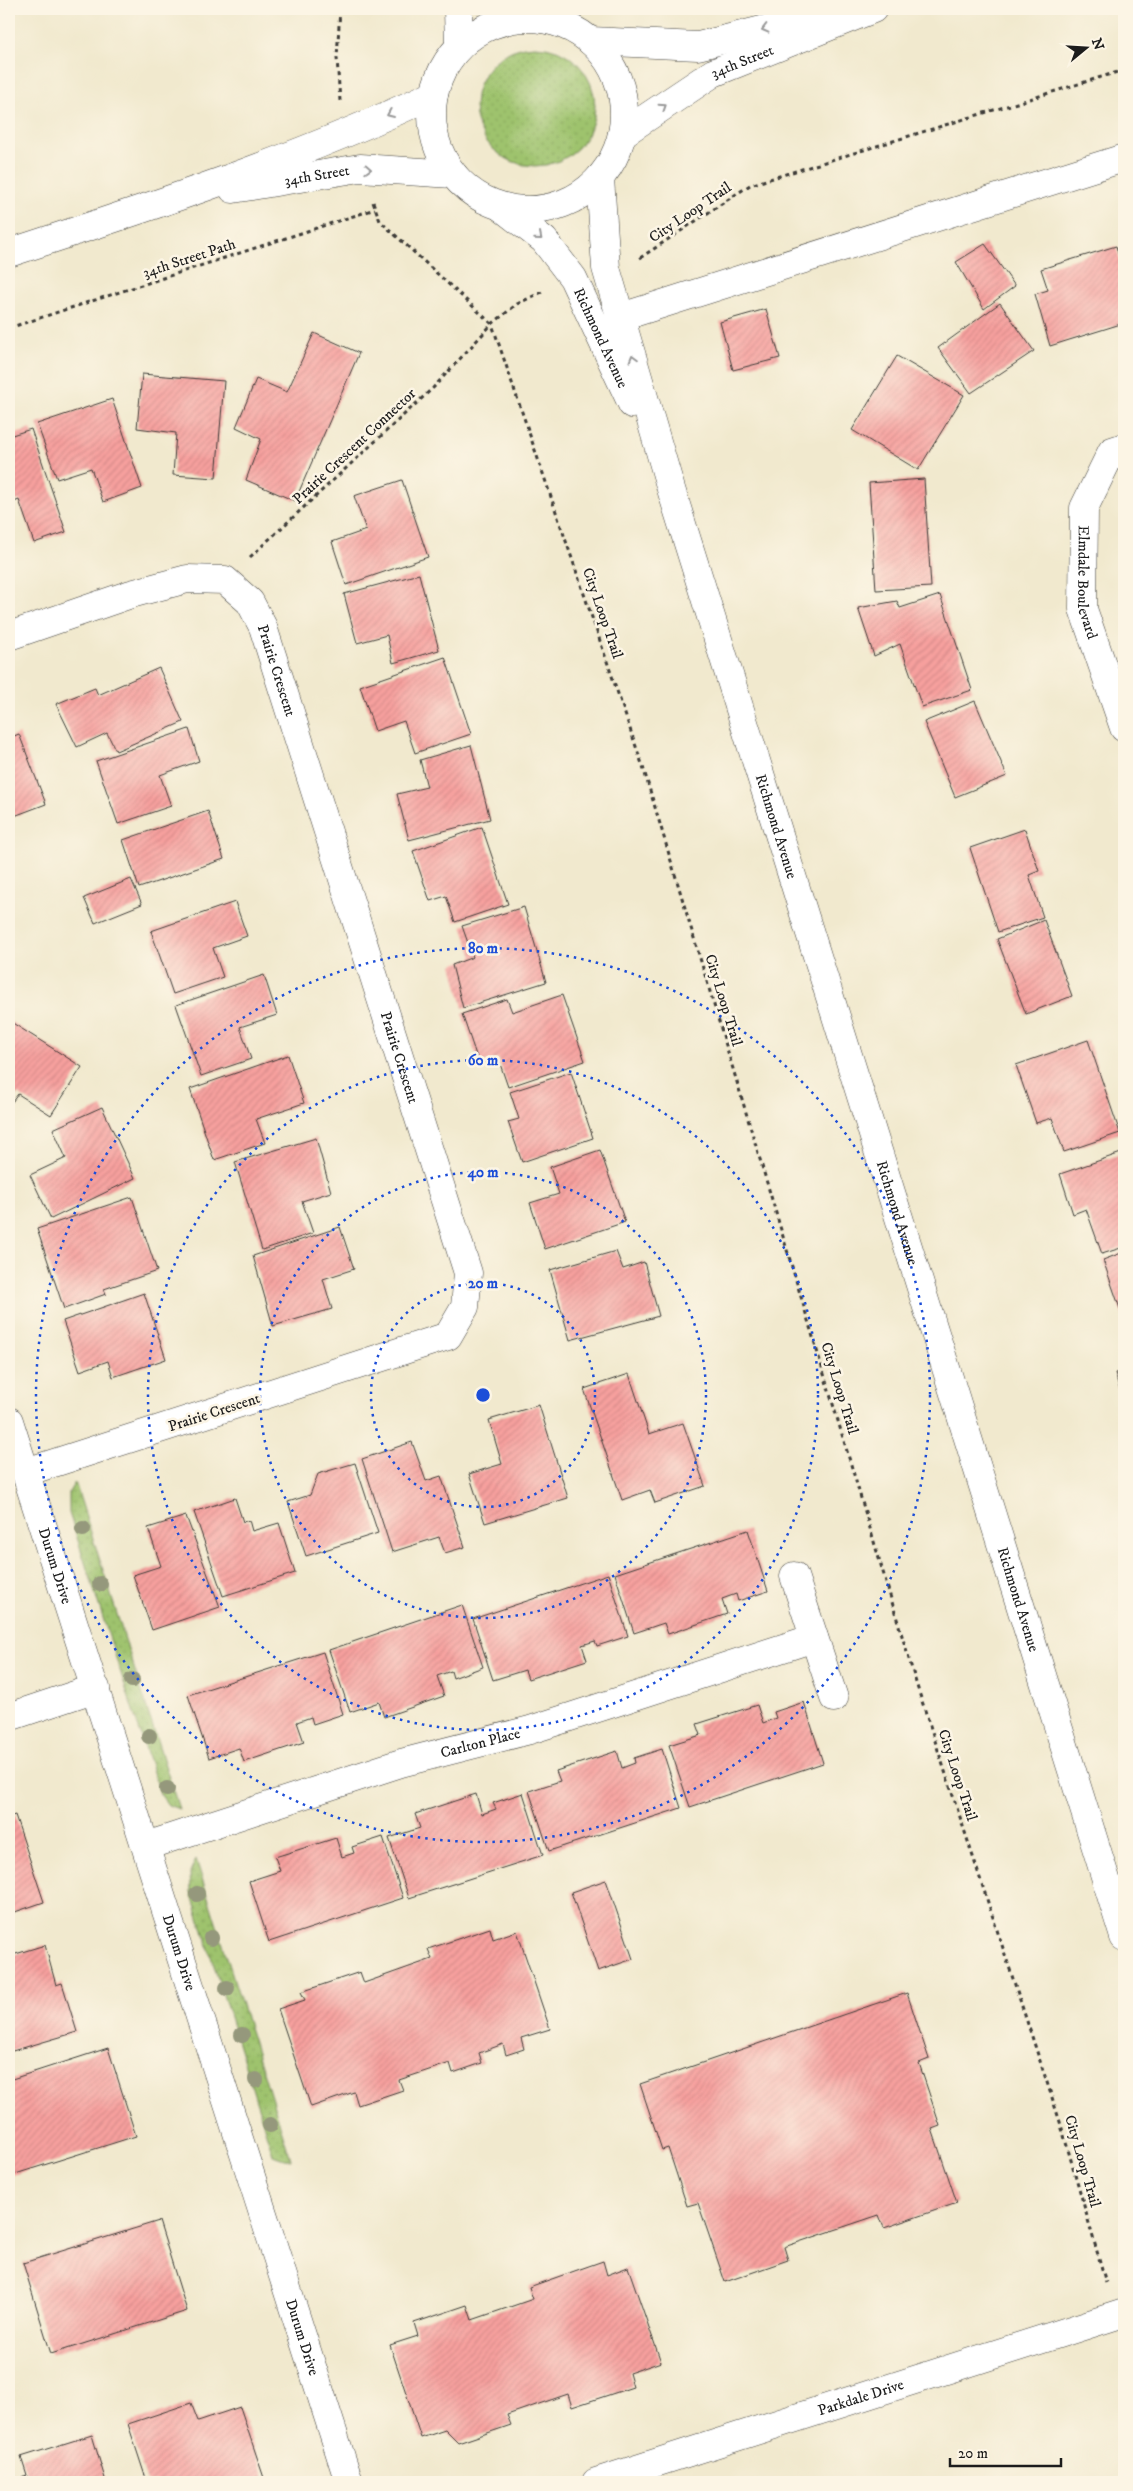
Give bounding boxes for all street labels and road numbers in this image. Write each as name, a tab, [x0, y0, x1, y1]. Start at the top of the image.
street label: 34th Street	[708, 41, 777, 83]
street label: 34th Street	[283, 161, 351, 190]
street label: City Loop Trail	[646, 178, 735, 247]
street label: 34th Street Path	[140, 234, 238, 282]
street label: Richmond Avenue	[569, 285, 632, 391]
street label: Prairie Crescent Connector	[289, 384, 420, 508]
street label: Elmdale Boulevard	[1073, 525, 1102, 642]
street label: City Loop Trail	[578, 565, 627, 662]
street label: Prairie Crescent	[253, 622, 300, 719]
street label: Richmond Avenue	[751, 772, 801, 881]
street label: City Loop Trail	[701, 952, 747, 1049]
street label: Prairie Crescent	[376, 1009, 423, 1106]
street label: Richmond Avenue	[872, 1158, 922, 1268]
street label: City Loop Trail	[817, 1340, 863, 1437]
street label: Prairie Crescent	[166, 1389, 263, 1436]
street label: Durum Drive	[34, 1525, 76, 1607]
street label: Richmond Avenue	[993, 1545, 1043, 1654]
street label: Carlton Place	[438, 1724, 522, 1763]
street label: City Loop Trail	[934, 1727, 981, 1824]
street label: Durum Drive	[158, 1912, 200, 1993]
street label: City Loop Trail	[1060, 2113, 1105, 2210]
street label: Durum Drive	[281, 2297, 323, 2378]
street label: Parkdale Drive	[816, 2375, 906, 2420]

